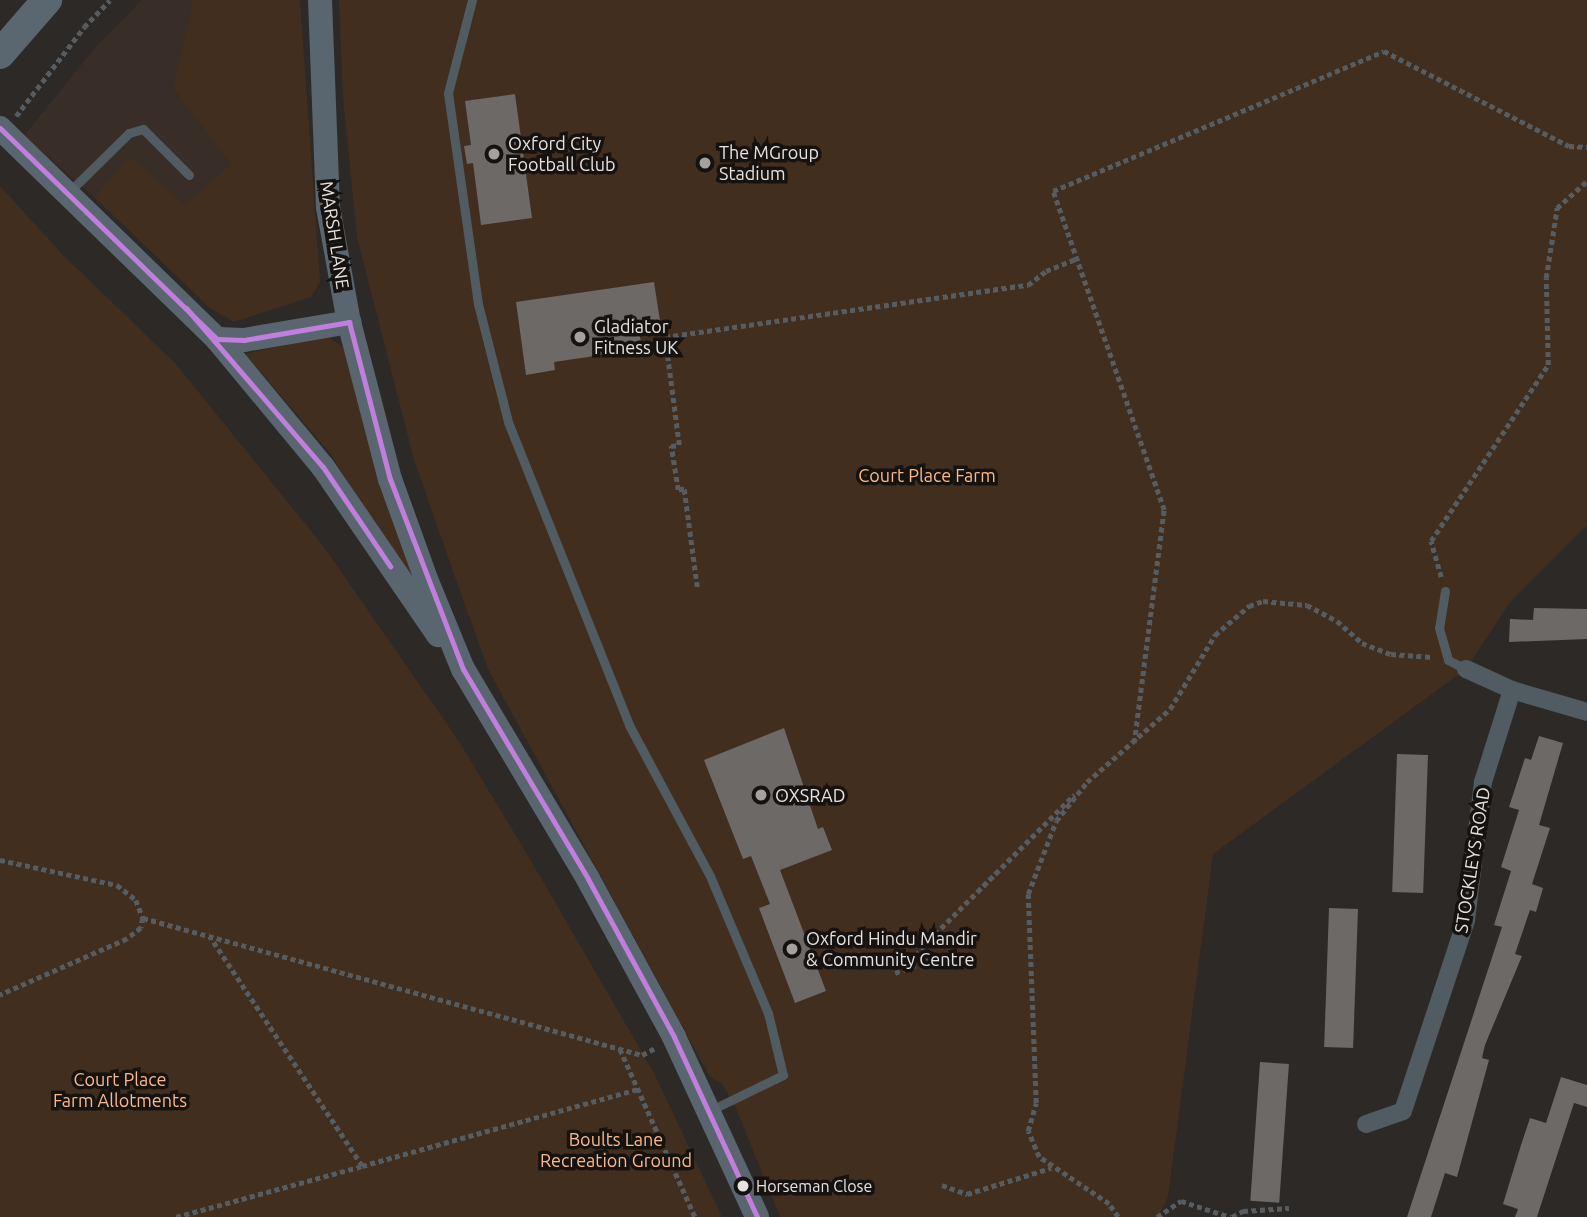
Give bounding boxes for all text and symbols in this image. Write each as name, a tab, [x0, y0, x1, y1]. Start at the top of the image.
place label: Oxford City Football Club	[508, 133, 615, 176]
place label: The MGroup Stadium	[719, 142, 819, 184]
marker: Oxford City Football Club	[486, 146, 502, 162]
marker: The MGroup Stadium	[697, 155, 713, 171]
street label: MARSH LANE	[316, 179, 354, 291]
place label: Gladiator Fitness UK	[594, 316, 678, 358]
marker: Gladiator Fitness UK	[572, 329, 588, 345]
park label: Court Place Farm	[858, 464, 996, 486]
place label: OXSRAD	[775, 784, 845, 806]
street label: STOCKLEYS ROAD	[1450, 785, 1494, 935]
marker: OXSRAD	[753, 787, 769, 803]
place label: Oxford Hindu Mandir & Community Centre	[806, 928, 977, 970]
marker: Oxford Hindu Mandir & Community Centre	[784, 941, 800, 957]
park label: Court Place Farm Allotments	[53, 1069, 187, 1112]
park label: Boults Lane Recreation Ground	[540, 1129, 692, 1172]
place label: Horseman Close	[756, 1176, 872, 1196]
marker: Horseman Close	[736, 1179, 750, 1193]

